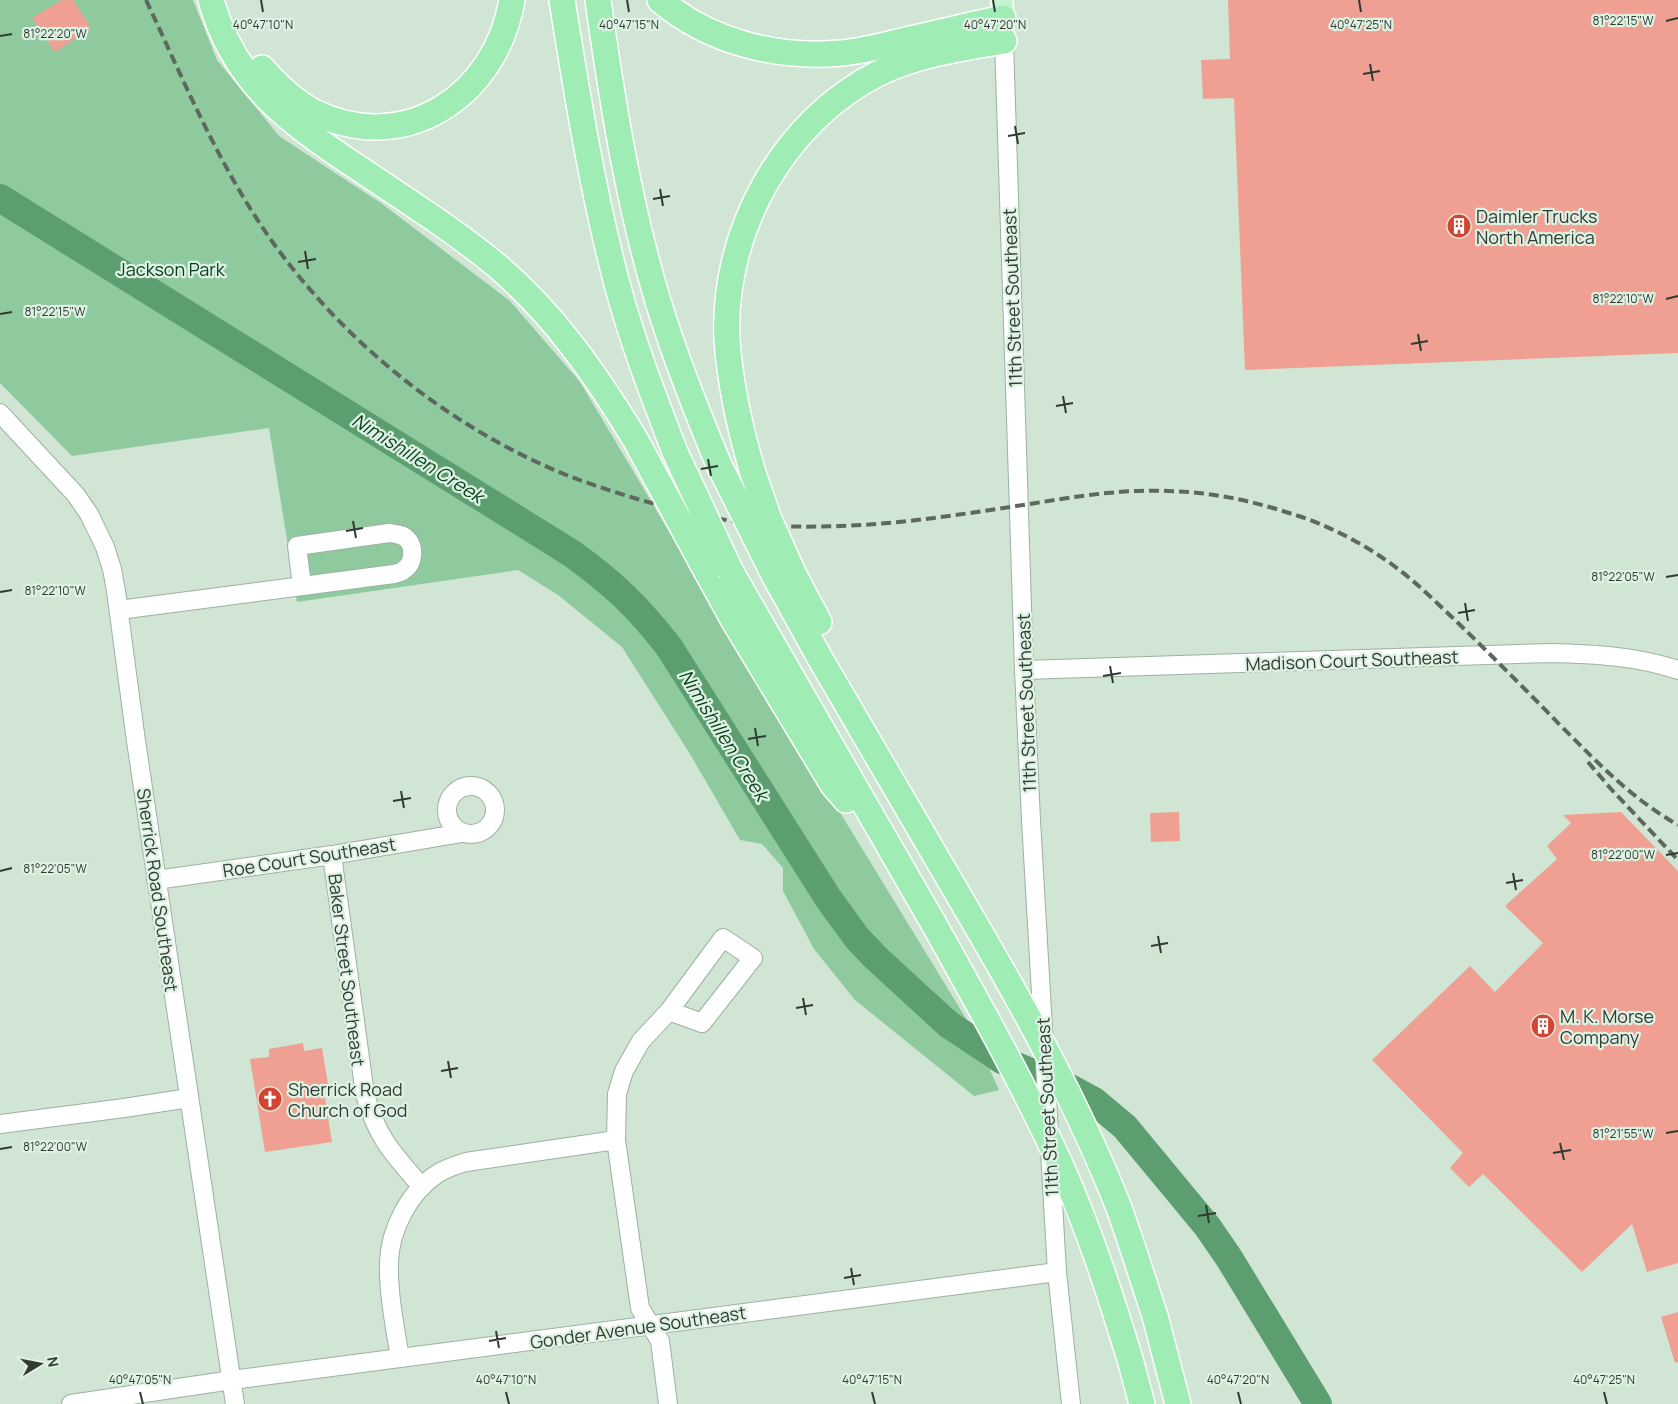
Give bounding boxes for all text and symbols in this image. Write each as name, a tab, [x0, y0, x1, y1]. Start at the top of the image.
text: 81°22'15"W	[1593, 12, 1654, 29]
text: 40°47'10"N	[233, 16, 293, 33]
text: 40°47'15"N	[599, 16, 659, 33]
text: 40°47'20"N	[964, 16, 1026, 33]
text: 40°47'25"N	[1330, 16, 1392, 33]
text: 81°22'20"W	[23, 25, 87, 42]
place label: Daimler Trucks North America	[1476, 204, 1598, 249]
street label: 11th Street Southeast	[997, 208, 1027, 388]
building icon: Daimler Trucks North America	[1446, 213, 1472, 239]
park label: Jackson Park	[117, 257, 226, 281]
text: 81°22'10"W	[1592, 290, 1654, 307]
text: 81°22'15"W	[25, 303, 86, 320]
water label: Nimishillen Creek	[347, 407, 491, 510]
text: 81°22'05"W	[1591, 568, 1656, 585]
text: 81°22'10"W	[24, 582, 86, 599]
street label: 11th Street Southeast	[1011, 613, 1041, 793]
street label: Madison Court Southeast	[1245, 644, 1459, 676]
water label: Nimishillen Creek	[673, 664, 776, 808]
street label: Sherrick Road Southeast	[132, 787, 184, 993]
street label: Roe Court Southeast	[221, 831, 397, 883]
text: 81°22'00"W	[1591, 846, 1656, 863]
text: 81°22'05"W	[23, 860, 88, 877]
street label: Baker Street Southeast	[323, 872, 371, 1068]
place label: M. K. Morse Company	[1560, 1004, 1654, 1049]
building icon: M. K. Morse Company	[1530, 1013, 1556, 1039]
street label: 11th Street Southeast	[1030, 1017, 1064, 1197]
place label: Sherrick Road Church of God	[288, 1077, 407, 1122]
church icon: Sherrick Road Church of God	[257, 1086, 283, 1112]
text: 81°21'55"W	[1593, 1125, 1654, 1142]
text: 81°22'00"W	[23, 1138, 88, 1155]
street label: Gonder Avenue Southeast	[528, 1300, 748, 1354]
north arrow	[15, 1339, 65, 1389]
text: N	[43, 1355, 64, 1368]
text: 40°47'05"N	[109, 1371, 171, 1388]
text: 40°47'10"N	[476, 1371, 536, 1388]
text: 40°47'15"N	[842, 1371, 902, 1388]
text: 40°47'20"N	[1207, 1371, 1269, 1388]
text: 40°47'25"N	[1573, 1371, 1635, 1388]

